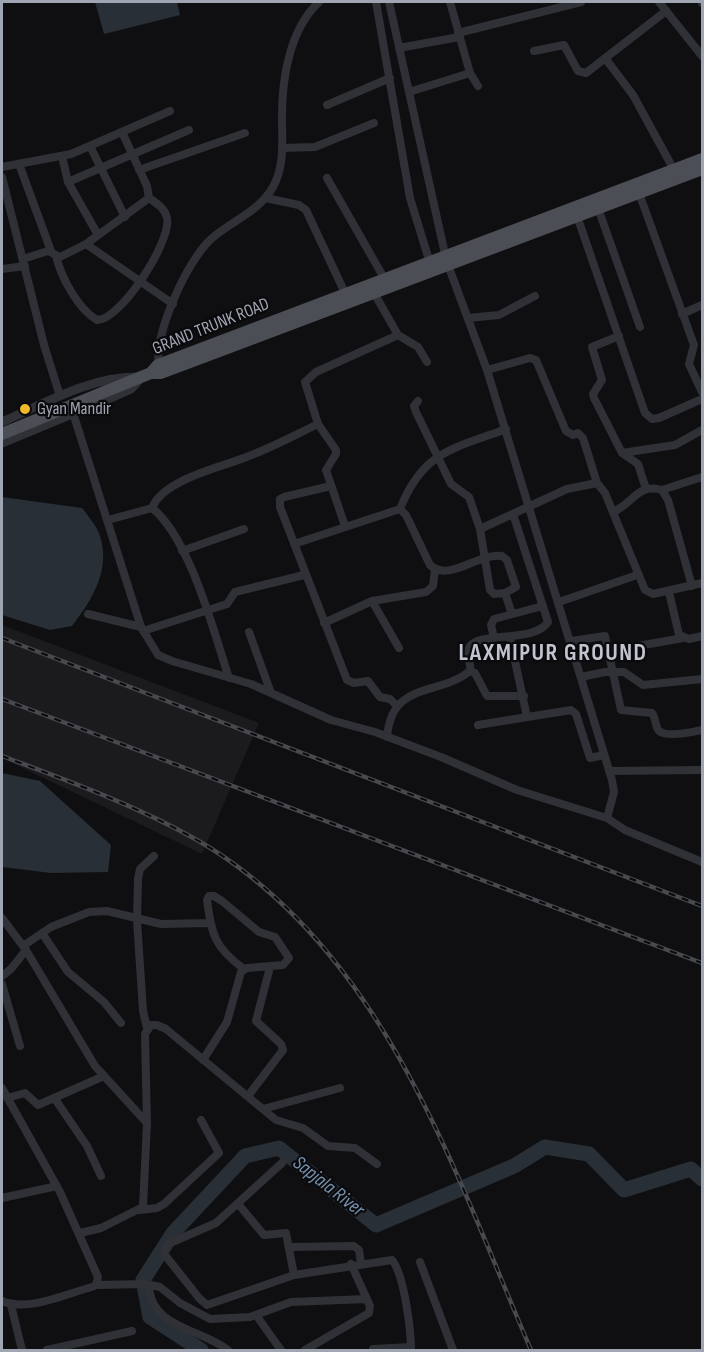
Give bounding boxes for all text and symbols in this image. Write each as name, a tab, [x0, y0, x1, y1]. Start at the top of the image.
street label: GRAND TRUNK ROAD	[149, 294, 273, 360]
place label: Gyan Mandir	[37, 398, 111, 420]
marker: Gyan Mandir	[18, 402, 32, 416]
district label: LAXMIPUR GROUND	[459, 640, 647, 668]
water label: Sapjala River	[287, 1152, 369, 1222]

